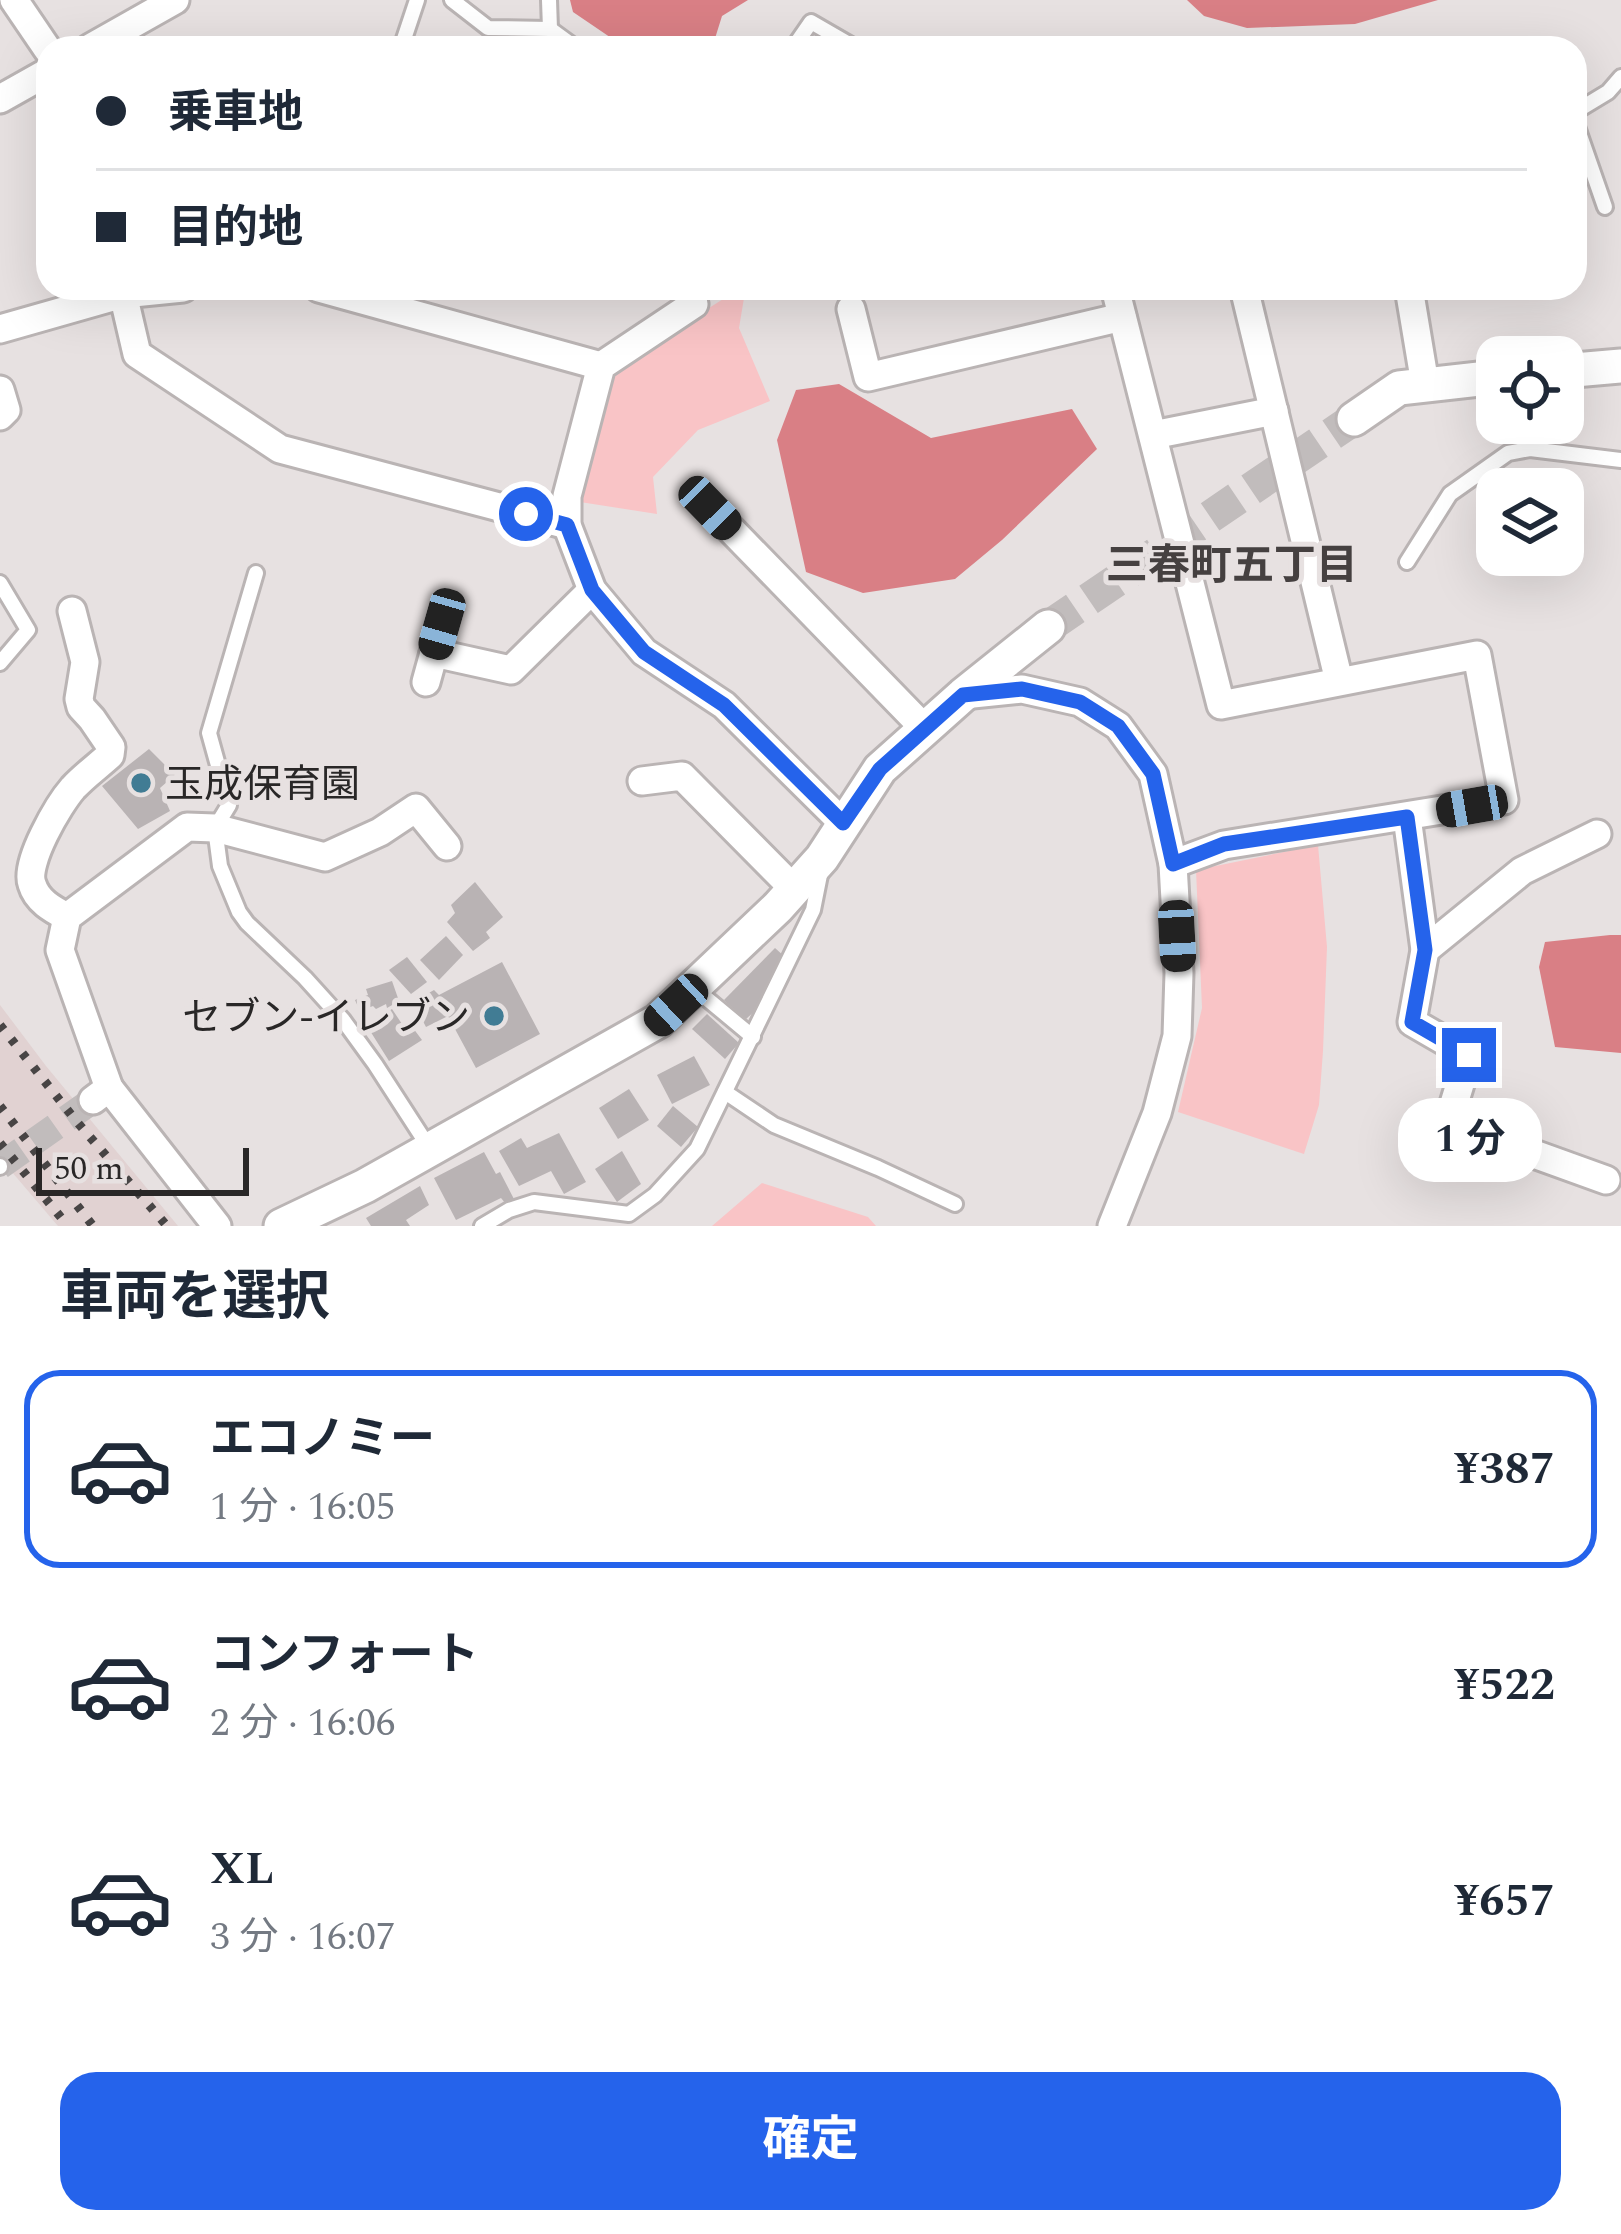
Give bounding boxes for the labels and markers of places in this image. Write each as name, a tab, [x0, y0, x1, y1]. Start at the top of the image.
place label: 玉成保育園	[165, 756, 360, 815]
marker: 玉成保育園	[128, 770, 154, 796]
place label: セブン-イレブン	[182, 989, 470, 1048]
marker: セブン-イレブン	[481, 1003, 507, 1029]

